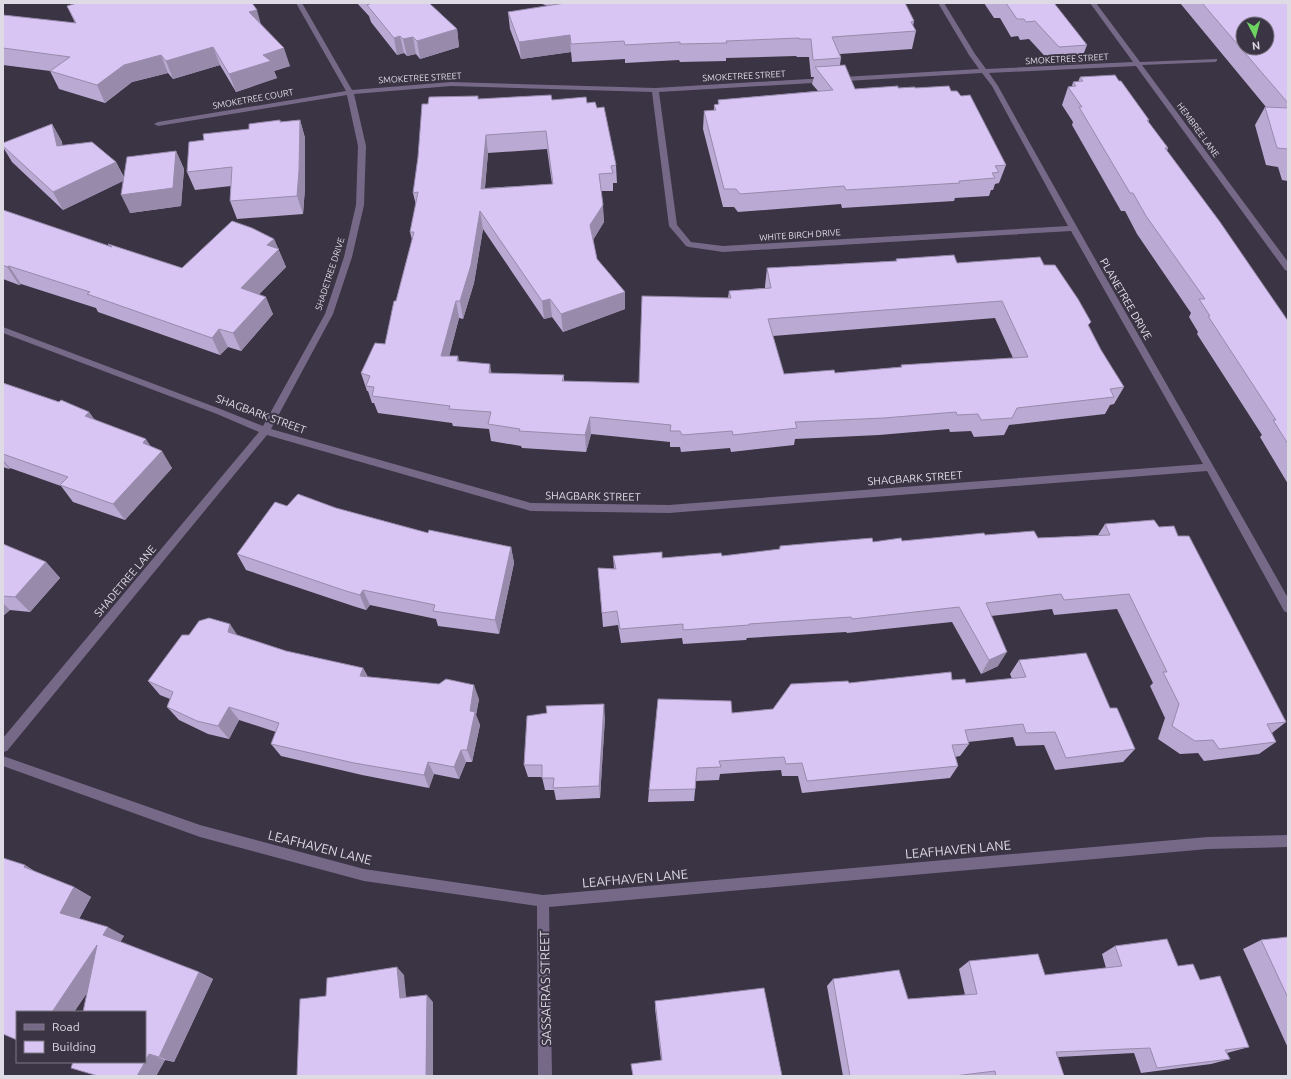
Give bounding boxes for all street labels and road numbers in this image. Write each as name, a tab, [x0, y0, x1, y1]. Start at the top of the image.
street label: SMOKETREE STREET	[1025, 52, 1109, 66]
street label: SMOKETREE STREET	[702, 69, 786, 83]
street label: SMOKETREE STREET	[378, 71, 462, 85]
street label: SMOKETREE COURT	[212, 87, 294, 111]
street label: HEMBREE LANE	[1175, 101, 1221, 159]
street label: WHITE BIRCH DRIVE	[759, 227, 841, 243]
street label: SHADETREE DRIVE	[313, 236, 347, 312]
street label: PLANETREE DRIVE	[1098, 256, 1154, 342]
street label: SHAGBARK STREET	[214, 392, 308, 436]
street label: SHAGBARK STREET	[867, 469, 963, 487]
street label: SHAGBARK STREET	[545, 489, 641, 503]
street label: SHADETREE LANE	[92, 543, 158, 619]
street label: LEAFHAVEN LANE	[267, 827, 373, 867]
street label: LEAFHAVEN LANE	[905, 837, 1011, 861]
street label: LEAFHAVEN LANE	[582, 866, 688, 890]
street label: SASSAFRAS STREET	[537, 930, 553, 1046]

